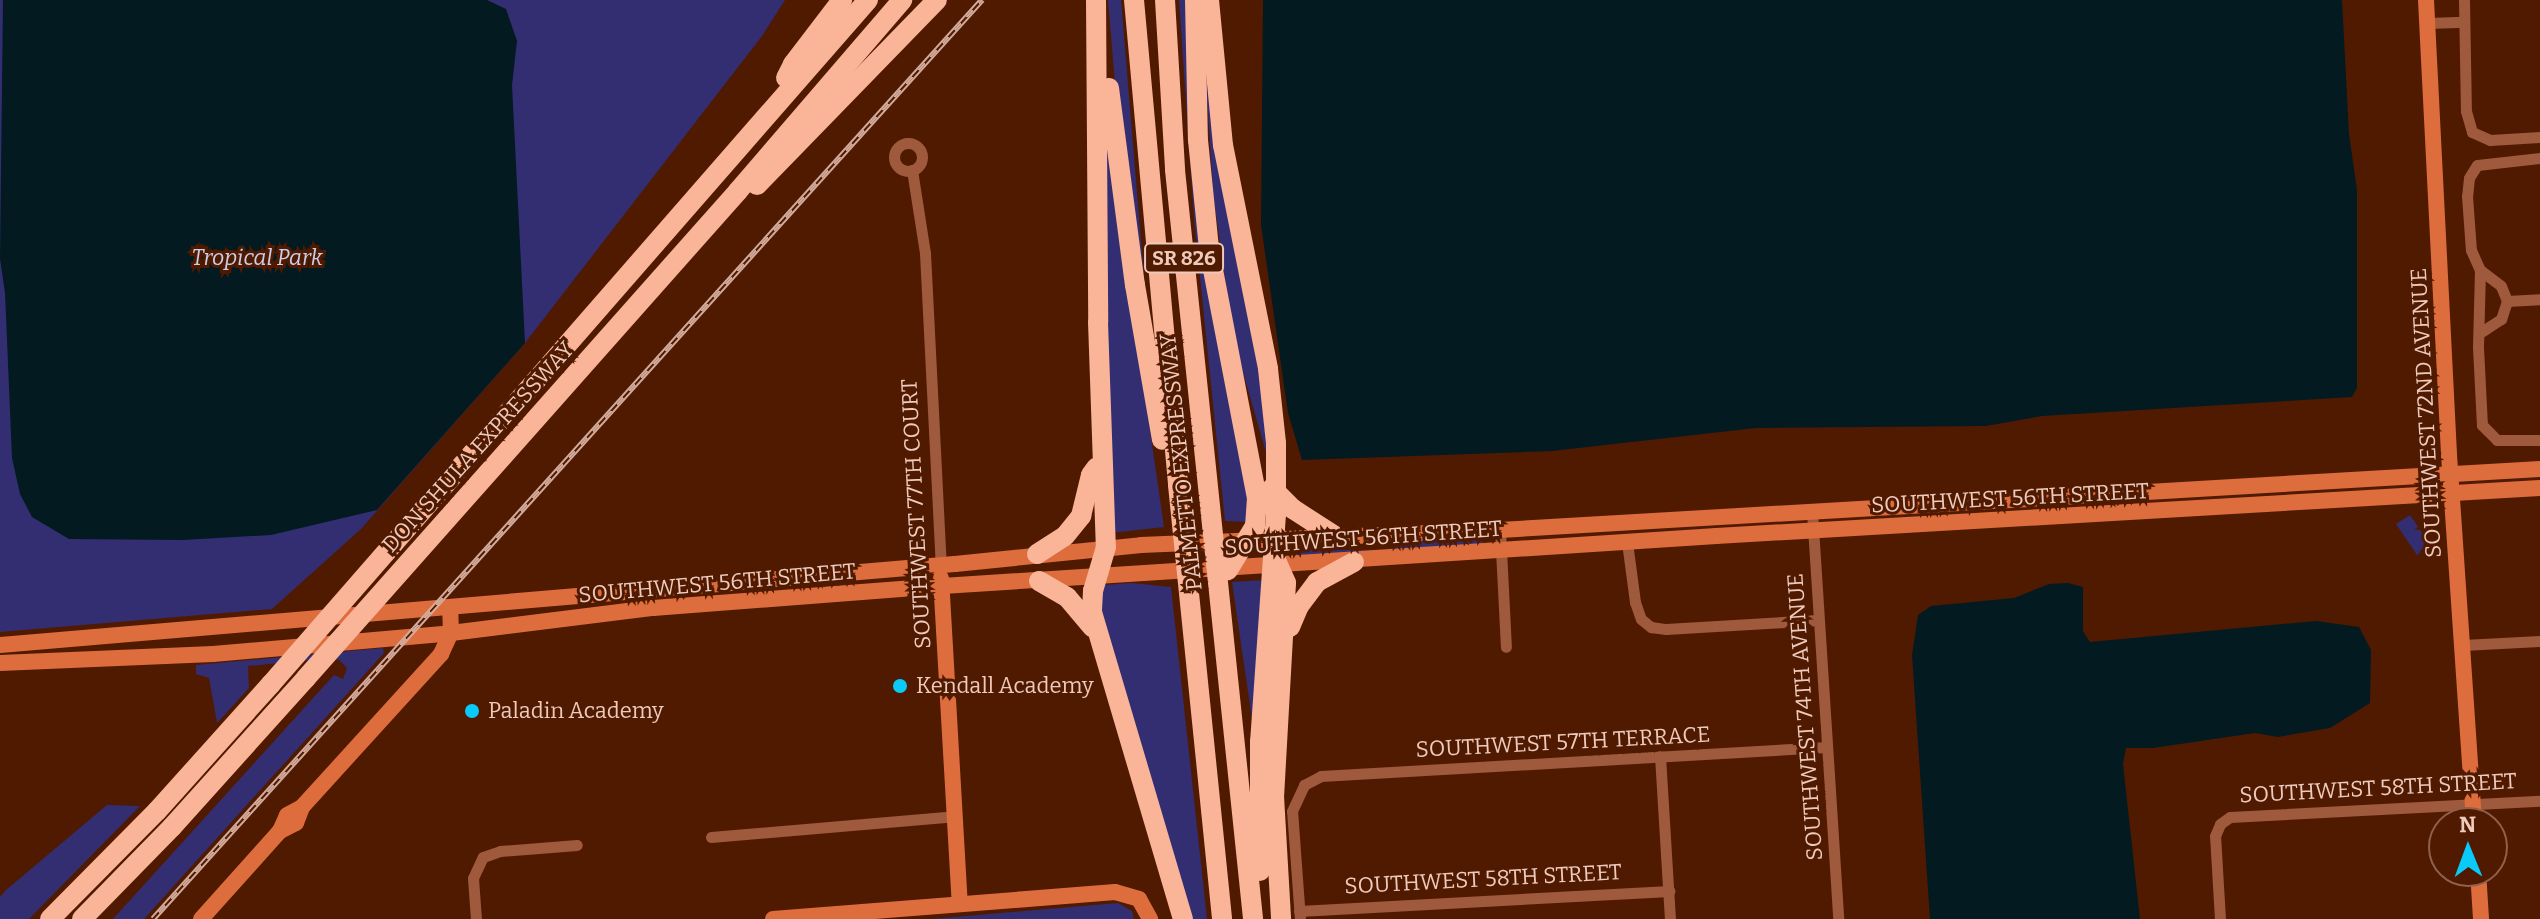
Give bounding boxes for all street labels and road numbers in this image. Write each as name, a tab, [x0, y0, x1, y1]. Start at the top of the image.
road number: SR 826	[1144, 242, 1224, 274]
street label: SOUTHWEST 72ND AVENUE	[2405, 267, 2447, 559]
street label: PALMETTO EXPRESSWAY	[1154, 332, 1208, 592]
street label: DON SHULA EXPRESSWAY	[377, 336, 579, 558]
street label: SOUTHWEST 77TH COURT	[896, 378, 936, 650]
street label: SOUTHWEST 56TH STREET	[1870, 478, 2150, 518]
street label: SOUTHWEST 56TH STREET	[1223, 515, 1503, 561]
street label: SOUTHWEST 56TH STREET	[577, 558, 857, 608]
street label: SOUTHWEST 74TH AVENUE	[1782, 573, 1828, 861]
street label: SOUTHWEST 57TH TERRACE	[1415, 721, 1711, 763]
street label: SOUTHWEST 58TH STREET	[2239, 768, 2517, 808]
street label: SOUTHWEST 58TH STREET	[1344, 859, 1622, 899]

